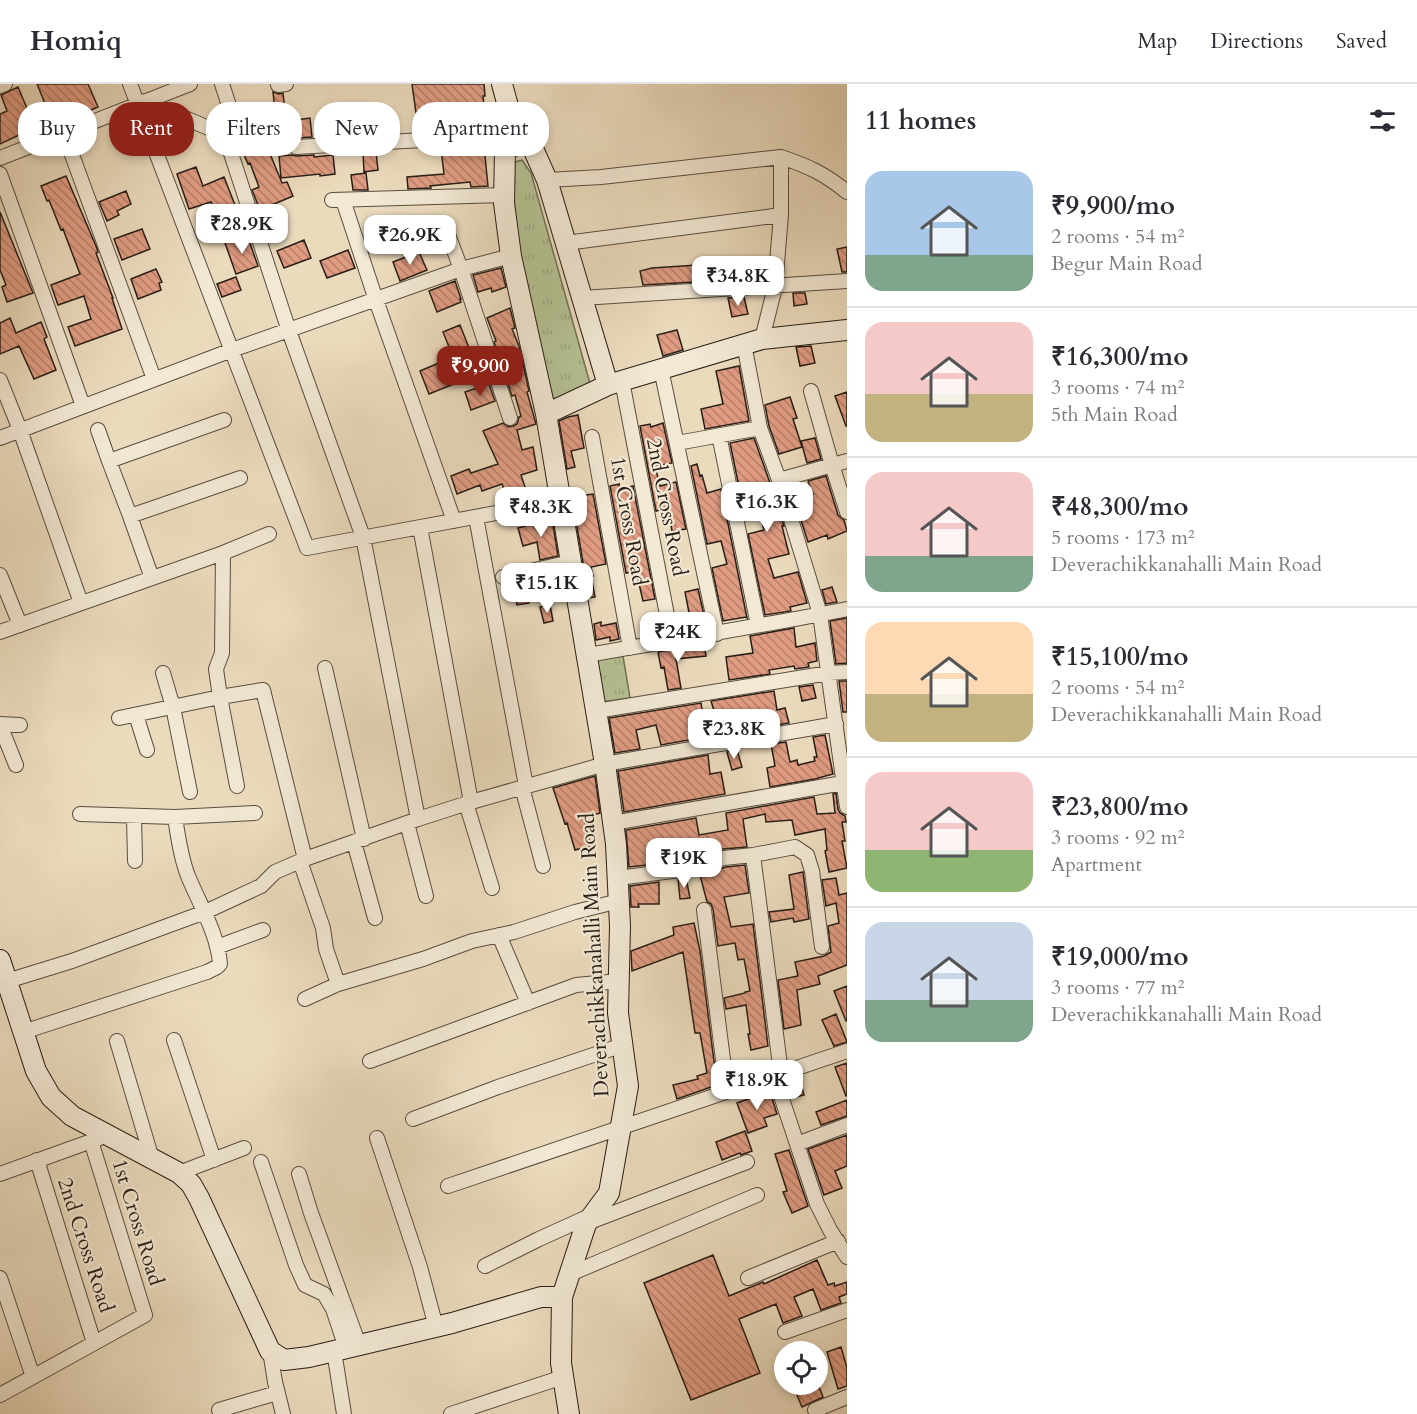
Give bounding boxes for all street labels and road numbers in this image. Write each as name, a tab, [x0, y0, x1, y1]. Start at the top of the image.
street label: 2nd Cross Road	[639, 435, 694, 579]
street label: 1st Cross Road	[603, 454, 654, 588]
street label: Deverachikkanahalli Main Road	[573, 812, 616, 1098]
street label: 1st Cross Road	[105, 1155, 171, 1289]
street label: 2nd Cross Road	[50, 1174, 121, 1316]

